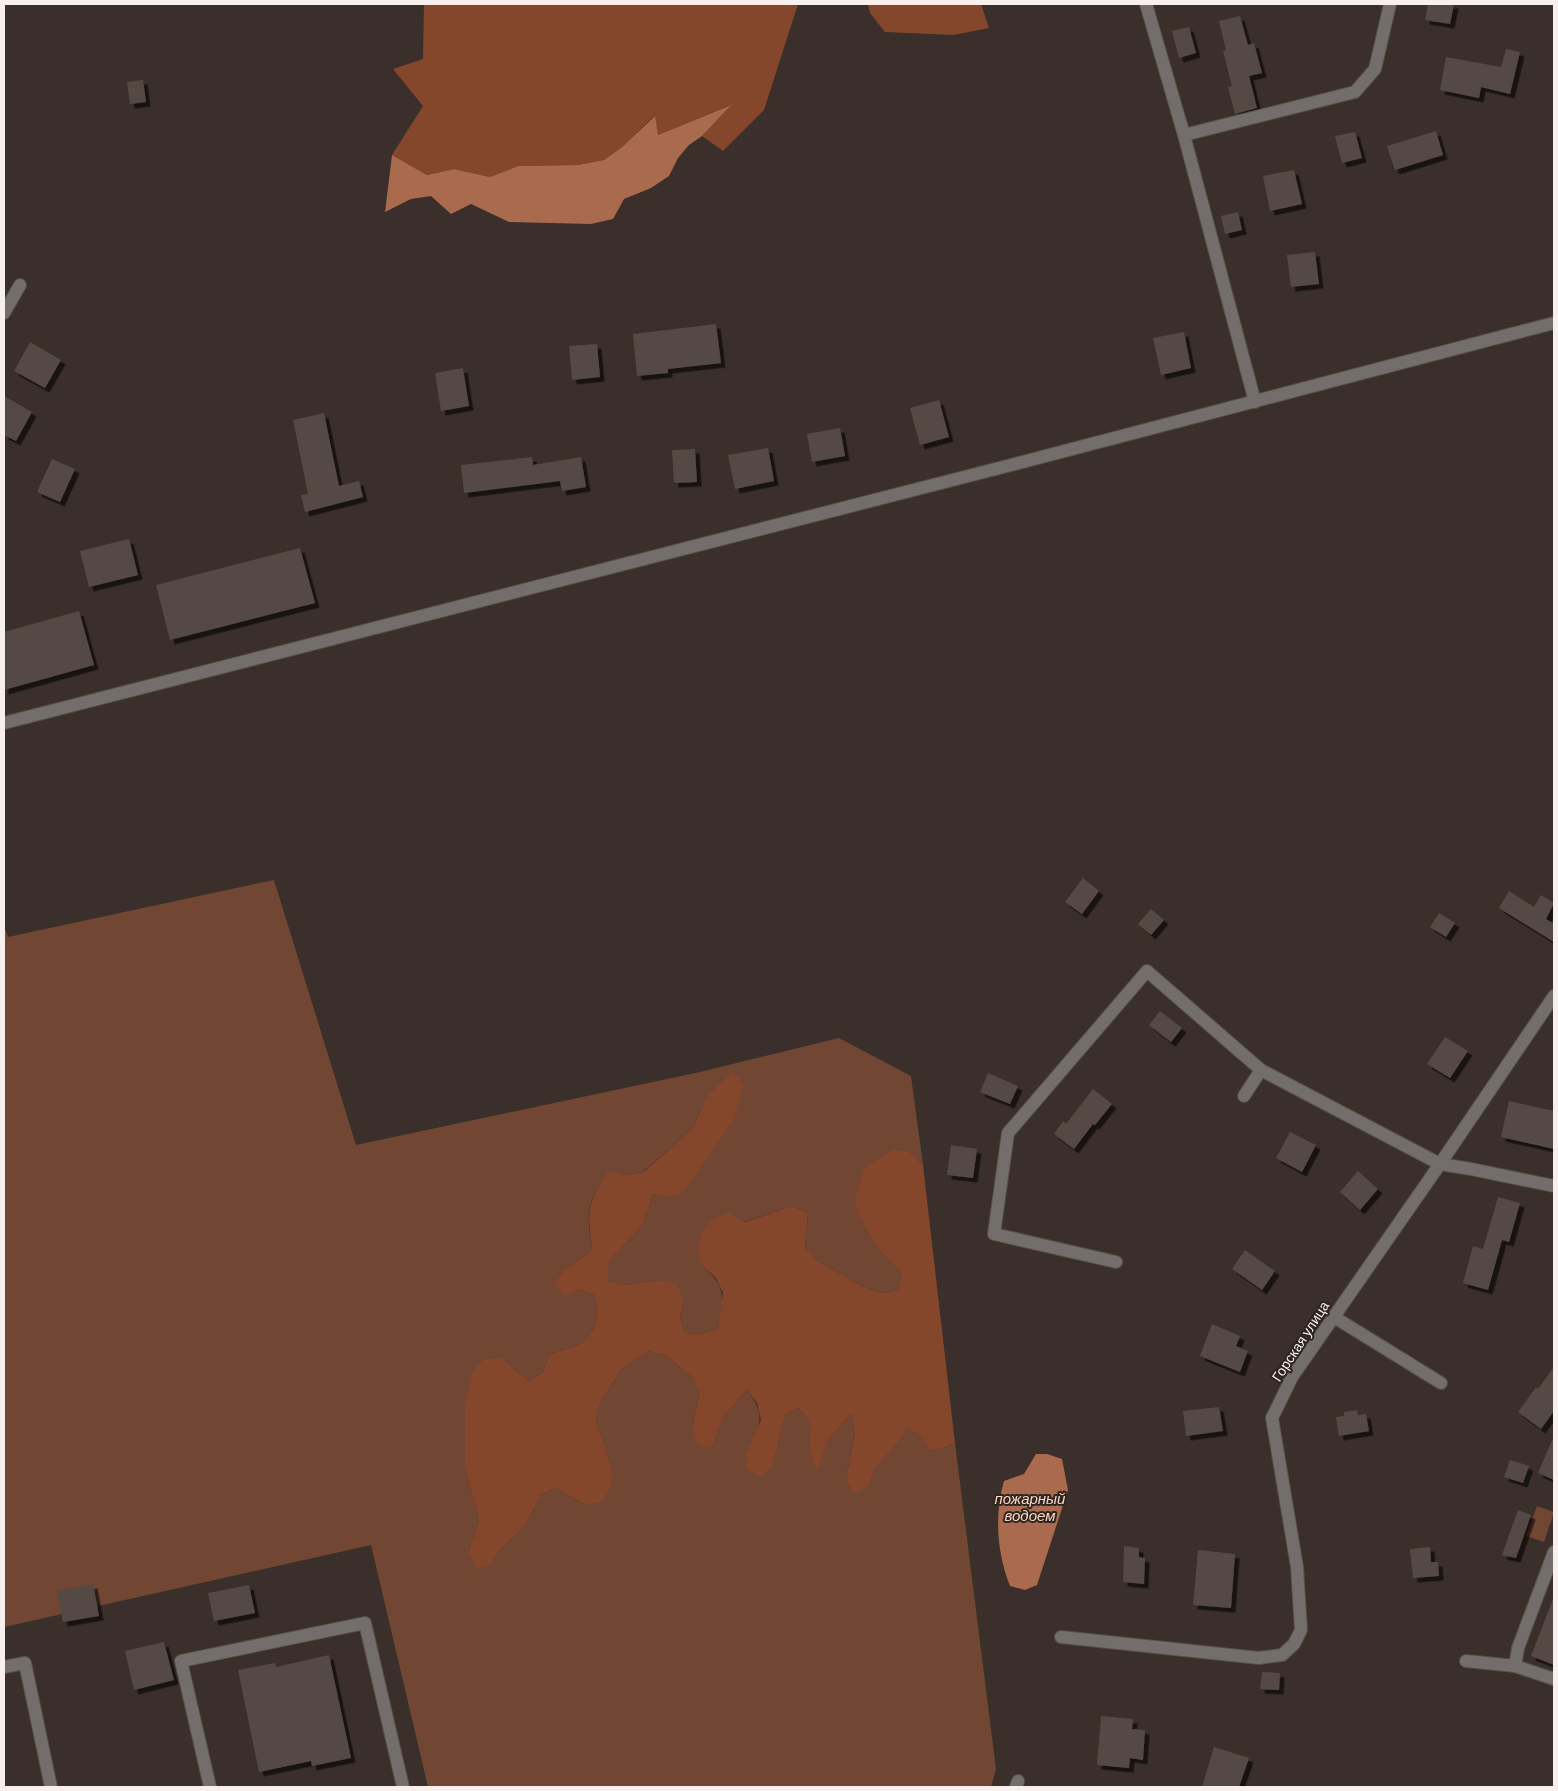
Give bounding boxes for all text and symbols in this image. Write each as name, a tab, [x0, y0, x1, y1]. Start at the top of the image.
street label: Горская улица	[1268, 1297, 1332, 1384]
water label: пожарный водоем	[995, 1489, 1066, 1524]

